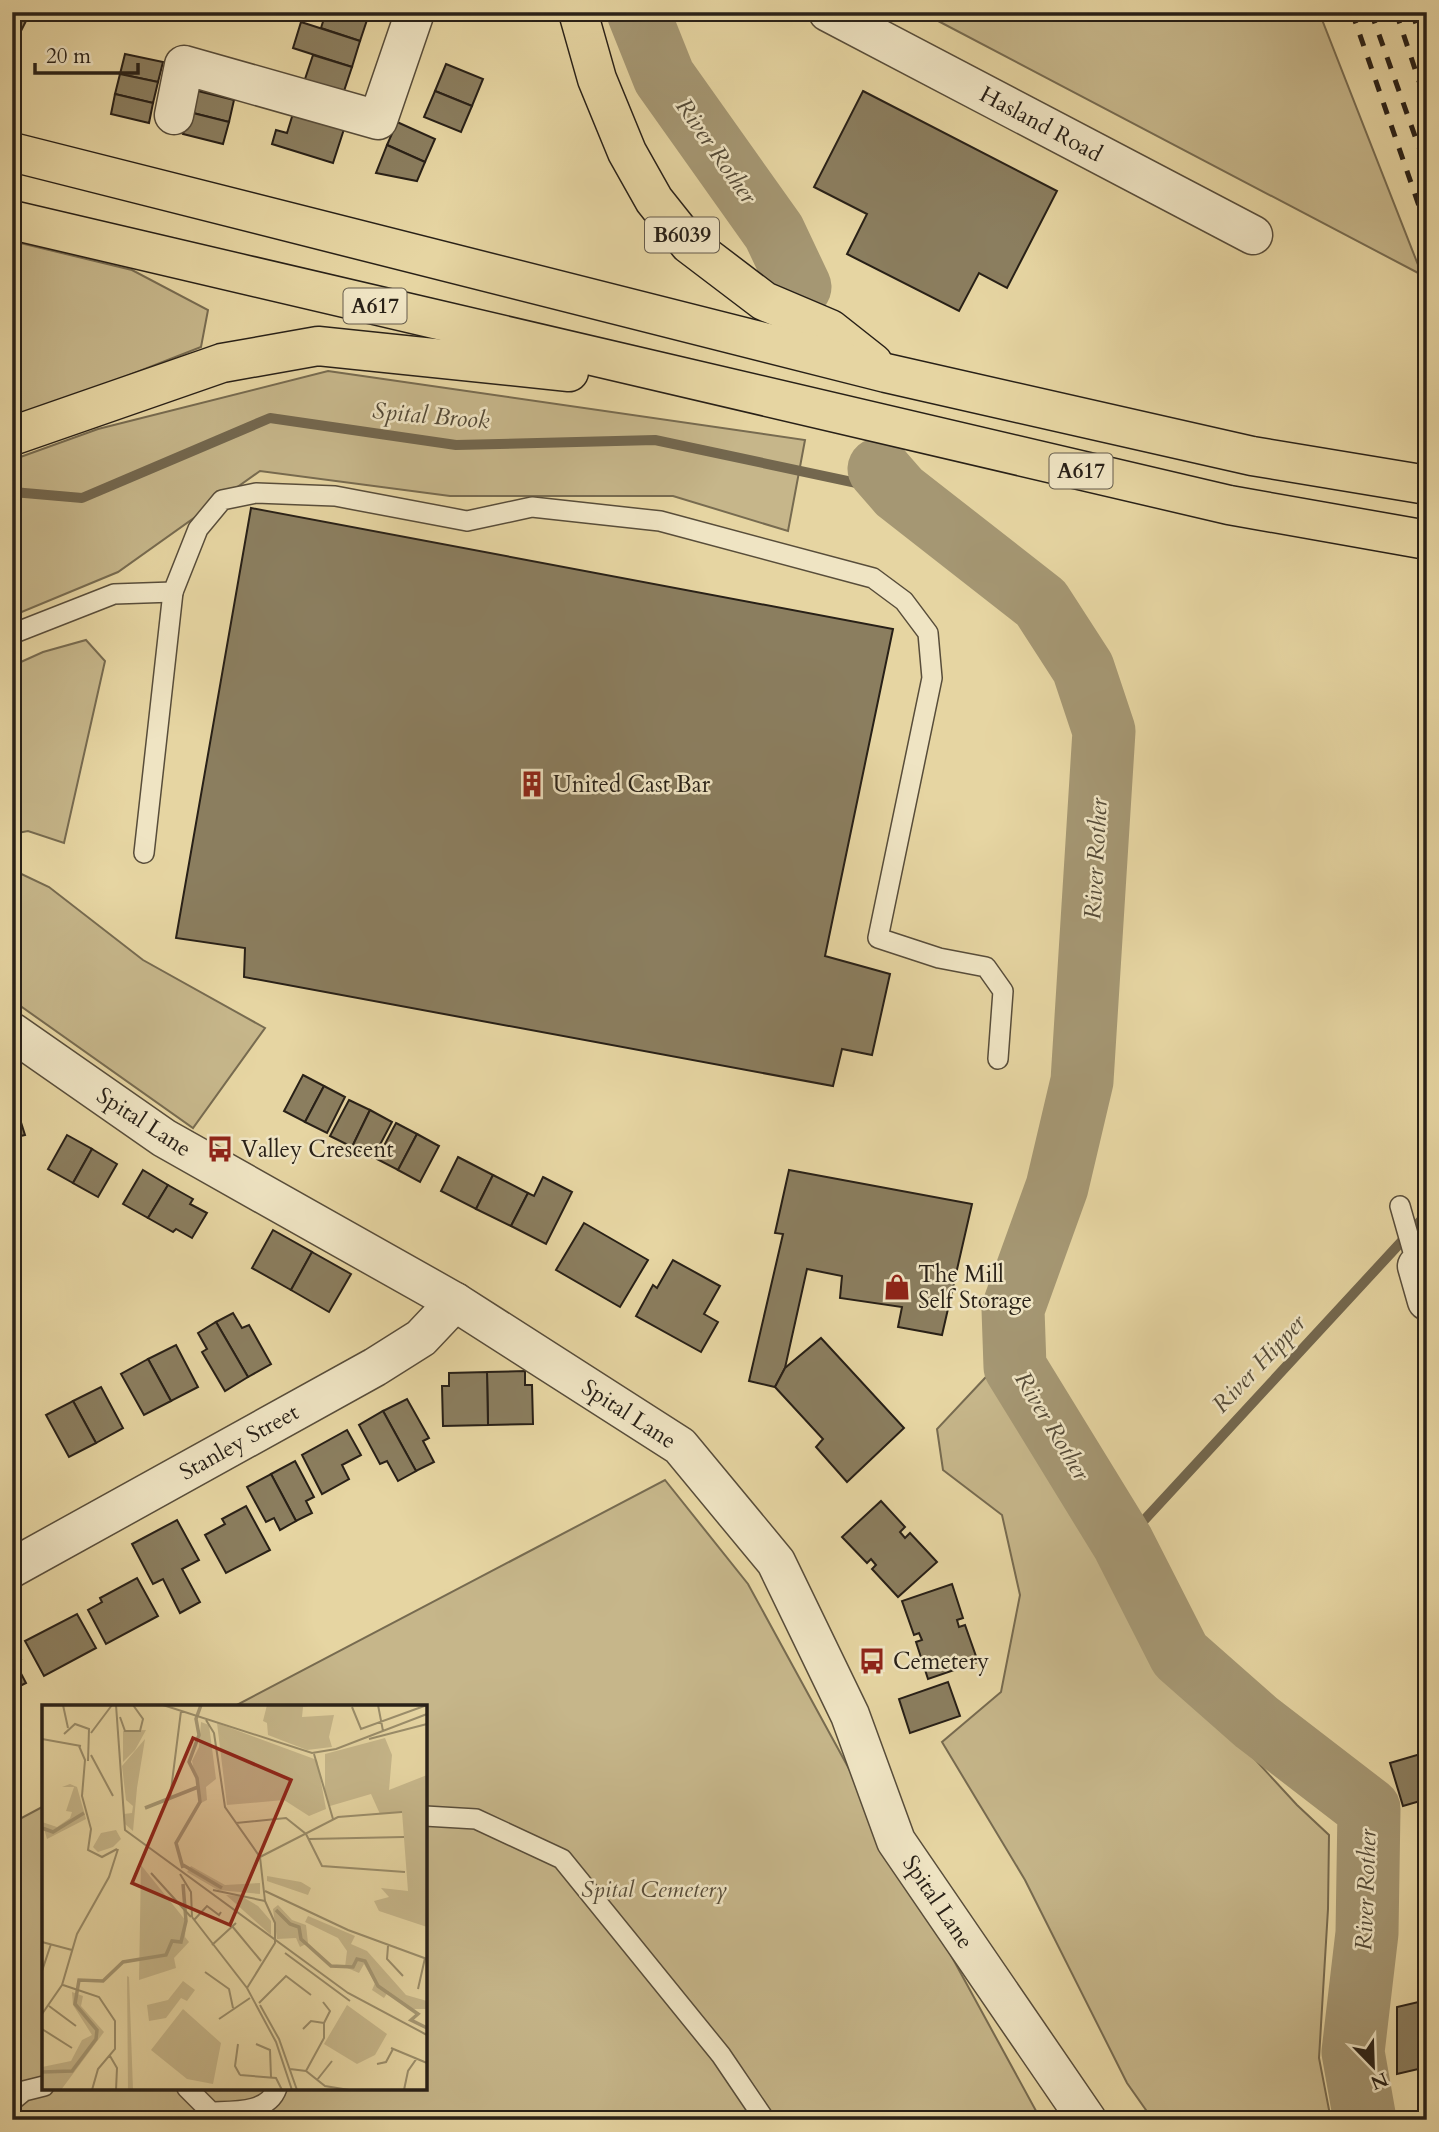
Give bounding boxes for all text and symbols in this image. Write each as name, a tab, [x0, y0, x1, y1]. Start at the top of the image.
scale bar	[35, 32, 138, 76]
text: 20 m	[46, 42, 91, 71]
street label: Hasland Road	[974, 79, 1108, 170]
water label: River Rother	[668, 92, 765, 211]
road number: B6039	[645, 218, 719, 252]
road number: A617	[344, 288, 406, 324]
water label: Spital Brook	[371, 394, 491, 438]
road number: A617	[1050, 454, 1112, 489]
building icon: United Cast Bar	[517, 769, 547, 799]
place label: United Cast Bar	[553, 769, 711, 800]
water label: River Rother	[1076, 796, 1116, 921]
street label: Spital Lane	[91, 1080, 197, 1164]
bus stop icon: Valley Crescent	[205, 1134, 235, 1164]
place label: Valley Crescent	[241, 1134, 394, 1165]
place label: The Mill Self Storage	[918, 1259, 1032, 1316]
shop icon: The Mill Self Storage	[882, 1272, 912, 1302]
water label: River Hipper	[1205, 1307, 1314, 1421]
water label: River Rother	[1007, 1365, 1098, 1488]
street label: Spital Lane	[576, 1372, 682, 1456]
street label: Stanley Street	[174, 1397, 304, 1487]
bus stop icon: Cemetery	[857, 1646, 887, 1676]
place label: Cemetery	[893, 1646, 989, 1677]
inset map	[42, 1705, 427, 2090]
water label: River Rother	[1347, 1828, 1385, 1951]
street label: Spital Lane	[895, 1849, 981, 1955]
park label: Spital Cemetery	[581, 1874, 727, 1905]
north arrow	[1338, 2030, 1408, 2100]
text: N	[1366, 2066, 1392, 2096]

